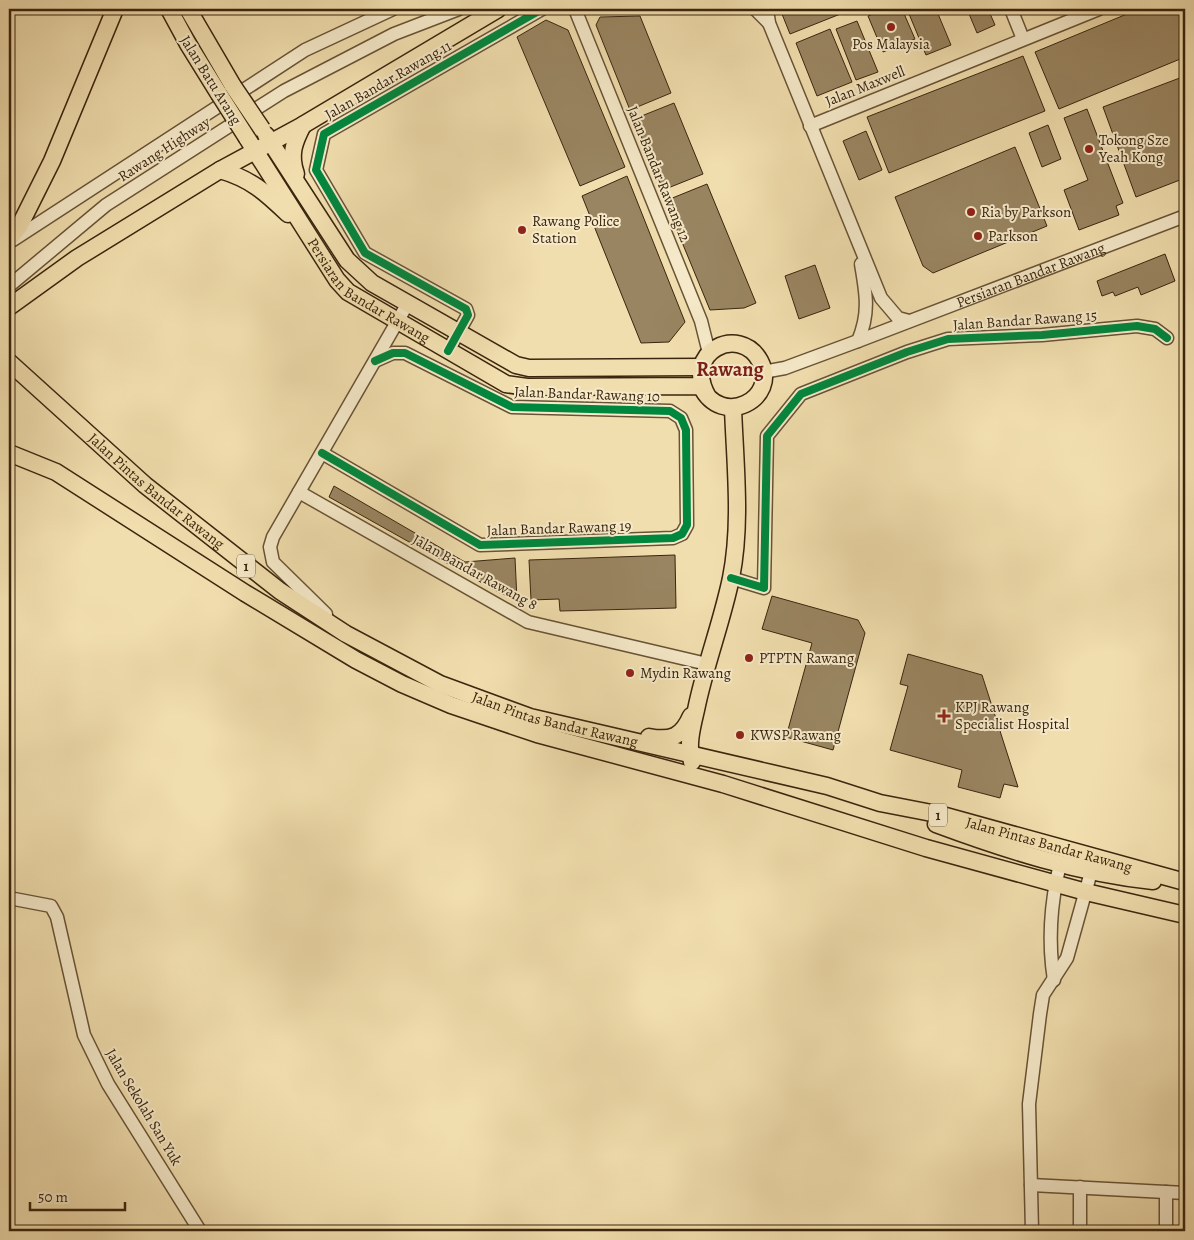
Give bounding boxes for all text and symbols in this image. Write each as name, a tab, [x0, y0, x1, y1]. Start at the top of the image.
marker: Pos Malaysia	[885, 21, 897, 33]
street label: Jalan Batu Arang	[175, 31, 247, 129]
place label: Pos Malaysia	[852, 34, 930, 54]
street label: Jalan Bandar Rawang 11	[321, 36, 455, 124]
street label: Jalan Maxwell	[822, 61, 908, 111]
street label: Jalan Bandar Rawang 12	[623, 103, 695, 245]
street label: Rawang Highway	[114, 112, 214, 186]
place label: Tokong Sze Yeah Kong	[1098, 130, 1169, 167]
marker: Tokong Sze Yeah Kong	[1083, 143, 1095, 155]
place label: Ria by Parkson	[981, 202, 1071, 222]
marker: Ria by Parkson	[965, 206, 977, 218]
place label: Rawang Police Station	[532, 211, 620, 248]
marker: Rawang Police Station	[516, 224, 528, 236]
place label: Parkson	[988, 226, 1038, 246]
marker: Parkson	[972, 230, 984, 242]
street label: Persiaran Bandar Rawang	[303, 234, 434, 348]
street label: Persiaran Bandar Rawang	[953, 237, 1108, 313]
street label: Jalan Bandar Rawang 15	[952, 305, 1098, 335]
district label: Rawang	[696, 356, 765, 383]
street label: Jalan Bandar Rawang 10	[514, 381, 660, 407]
street label: Jalan Pintas Bandar Rawang	[84, 428, 229, 554]
street label: Jalan Bandar Rawang 19	[486, 515, 632, 541]
street label: Jalan Bandar Rawang 8	[409, 529, 541, 615]
road number: 1	[237, 554, 255, 578]
place label: PTPTN Rawang	[759, 648, 855, 668]
marker: PTPTN Rawang	[743, 652, 755, 664]
place label: Mydin Rawang	[640, 663, 731, 683]
marker: Mydin Rawang	[624, 667, 636, 679]
street label: Jalan Pintas Bandar Rawang	[469, 687, 641, 752]
place label: KPJ Rawang Specialist Hospital	[955, 697, 1070, 734]
marker: KPJ Rawang Specialist Hospital	[937, 709, 951, 723]
place label: KWSP Rawang	[750, 725, 841, 745]
marker: KWSP Rawang	[734, 729, 746, 741]
road number: 1	[929, 804, 947, 826]
street label: Jalan Pintas Bandar Rawang	[964, 812, 1135, 877]
street label: Jalan Sekolah San Yuk	[101, 1045, 187, 1170]
scale bar	[30, 1180, 125, 1212]
text: 50 m	[38, 1187, 68, 1207]

